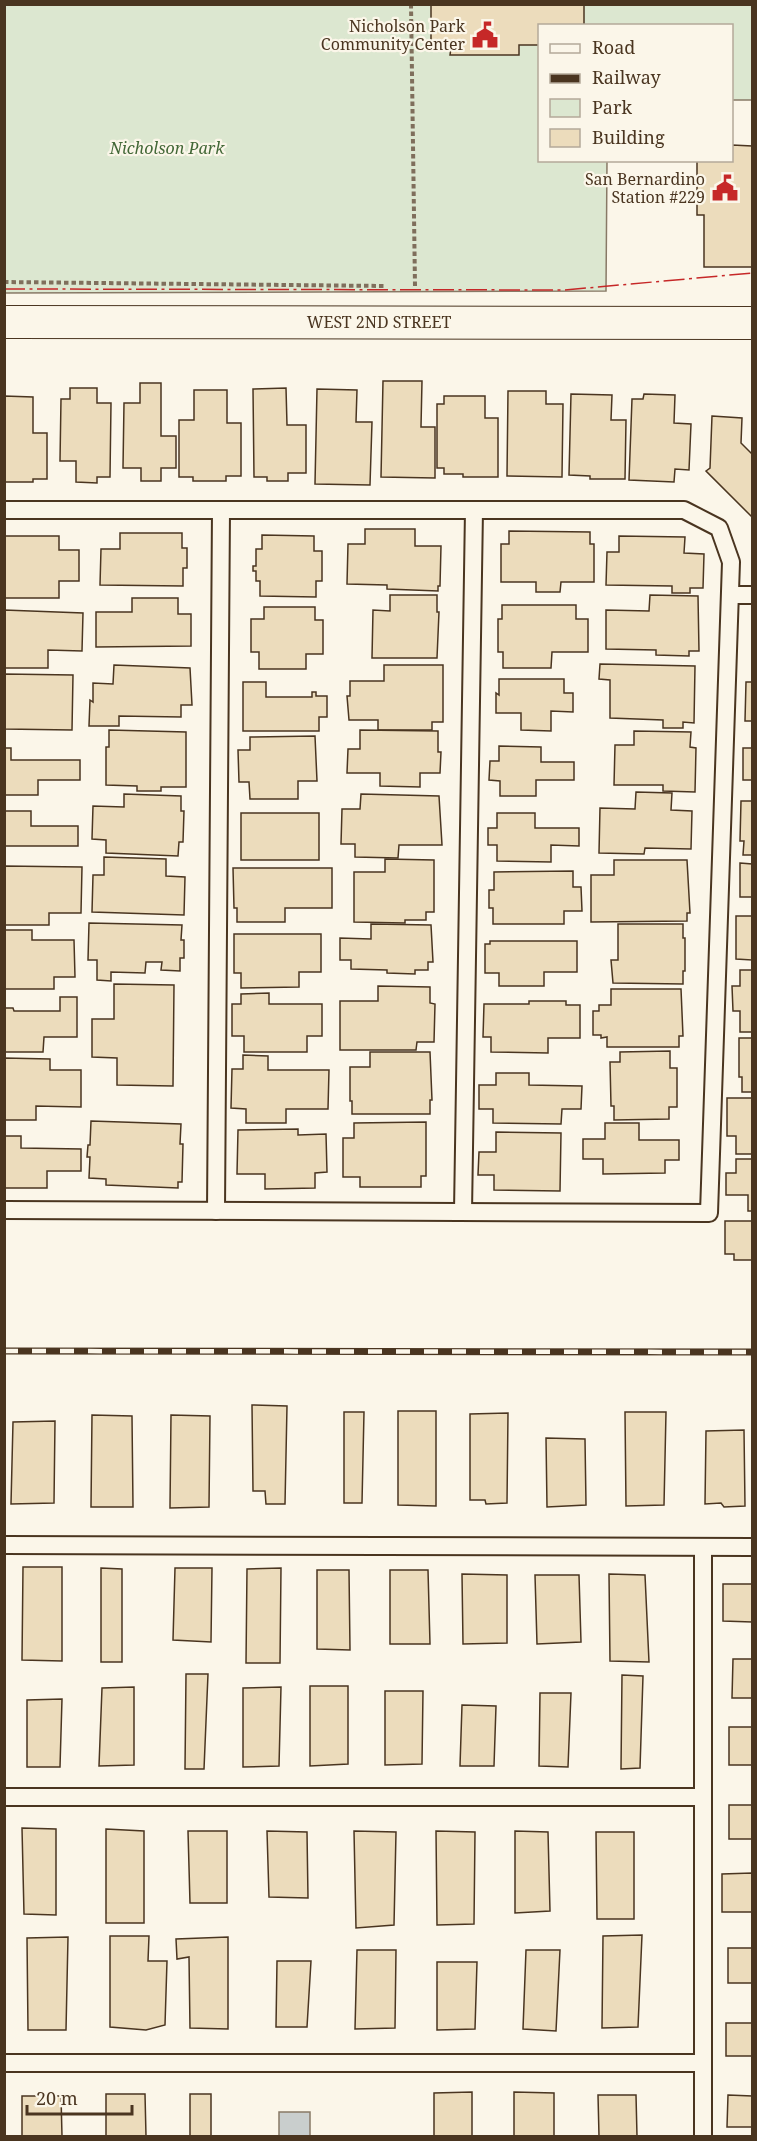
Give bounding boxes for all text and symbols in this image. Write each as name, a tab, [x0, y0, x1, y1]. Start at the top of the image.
place label: Nicholson Park Community Center	[321, 15, 466, 55]
public building icon: Nicholson Park Community Center	[470, 20, 500, 50]
legend	[538, 24, 733, 162]
text: Road	[592, 35, 635, 59]
text: Railway	[592, 65, 662, 89]
text: Park	[592, 95, 632, 119]
text: Building	[592, 125, 665, 149]
park label: Nicholson Park	[109, 137, 225, 159]
place label: San Bernardino Station #229	[585, 168, 705, 208]
public building icon: San Bernardino Station #229	[710, 173, 740, 203]
street label: WEST 2ND STREET	[307, 311, 451, 333]
scale bar	[27, 2078, 132, 2116]
text: 20 m	[36, 2086, 78, 2110]

